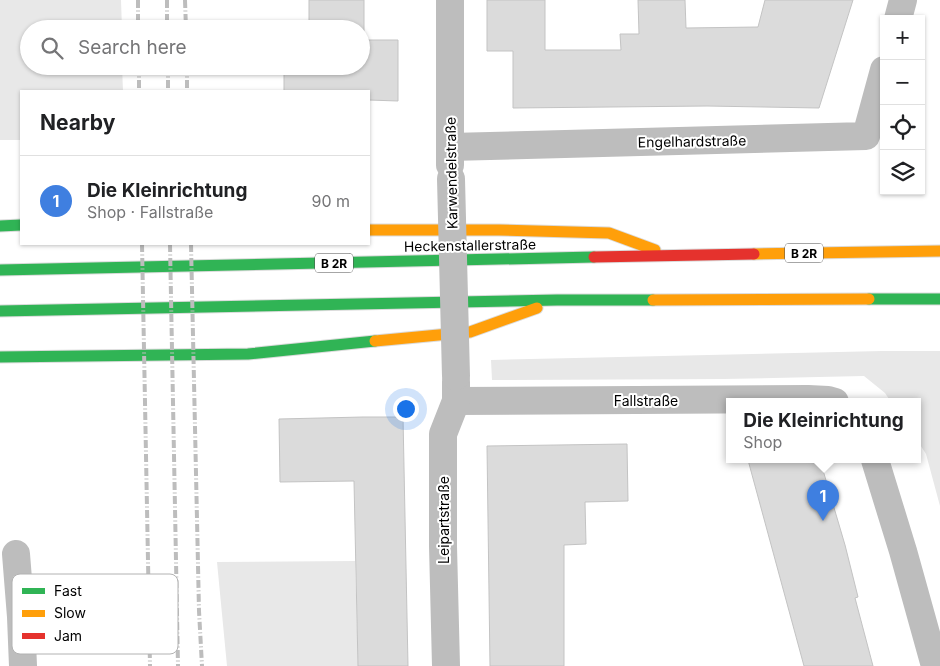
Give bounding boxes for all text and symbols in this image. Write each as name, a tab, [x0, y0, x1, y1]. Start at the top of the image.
map controls	[880, 15, 925, 195]
button: +	[880, 15, 925, 60]
search box	[20, 20, 370, 75]
icon: search	[38, 34, 66, 62]
text: Search here	[78, 36, 187, 59]
button: −	[880, 60, 925, 105]
button: locate	[880, 105, 925, 150]
text: Nearby	[40, 110, 115, 135]
street label: Karwendelstraße	[442, 117, 460, 229]
street label: Engelhardstraße	[638, 132, 746, 150]
button: layers	[880, 150, 925, 195]
text: Die Kleinrichtung	[87, 179, 247, 202]
text: 1	[53, 191, 59, 211]
text: 90 m	[311, 191, 350, 211]
text: Shop · Fallstraße	[87, 202, 213, 222]
street label: Heckenstallerstraße	[404, 235, 536, 255]
road number: B 2R	[785, 244, 823, 262]
road number: B 2R	[315, 254, 353, 272]
street label: Fallstraße	[614, 392, 678, 409]
your location	[393, 396, 419, 422]
popup	[726, 398, 921, 463]
text: Die Kleinrichtung	[743, 409, 904, 432]
text: Shop	[743, 432, 782, 452]
street label: Leipartstraße	[435, 476, 452, 564]
pin: 1	[807, 480, 839, 521]
legend	[12, 574, 178, 654]
text: Fast	[54, 582, 82, 599]
text: Slow	[54, 604, 86, 621]
text: Jam	[54, 627, 82, 644]

